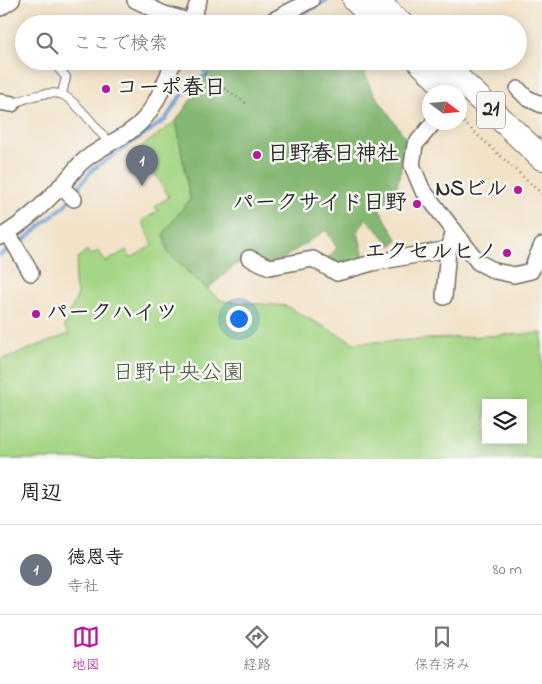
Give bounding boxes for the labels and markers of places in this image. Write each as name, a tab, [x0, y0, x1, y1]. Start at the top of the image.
place label: コーポ春日	[116, 73, 226, 105]
marker: コーポ春日	[100, 83, 112, 95]
place label: 日野春日神社	[267, 139, 399, 171]
pin: 1	[126, 145, 158, 186]
marker: 日野春日神社	[251, 149, 263, 161]
place label: NSビル	[435, 174, 508, 206]
marker: NSビル	[512, 184, 524, 196]
place label: パークサイド日野	[232, 188, 407, 220]
marker: パークサイド日野	[411, 198, 423, 210]
place label: エクセルヒノ	[364, 237, 497, 269]
marker: エクセルヒノ	[501, 247, 513, 259]
place label: パークハイツ	[46, 298, 178, 330]
marker: パークハイツ	[30, 308, 42, 320]

